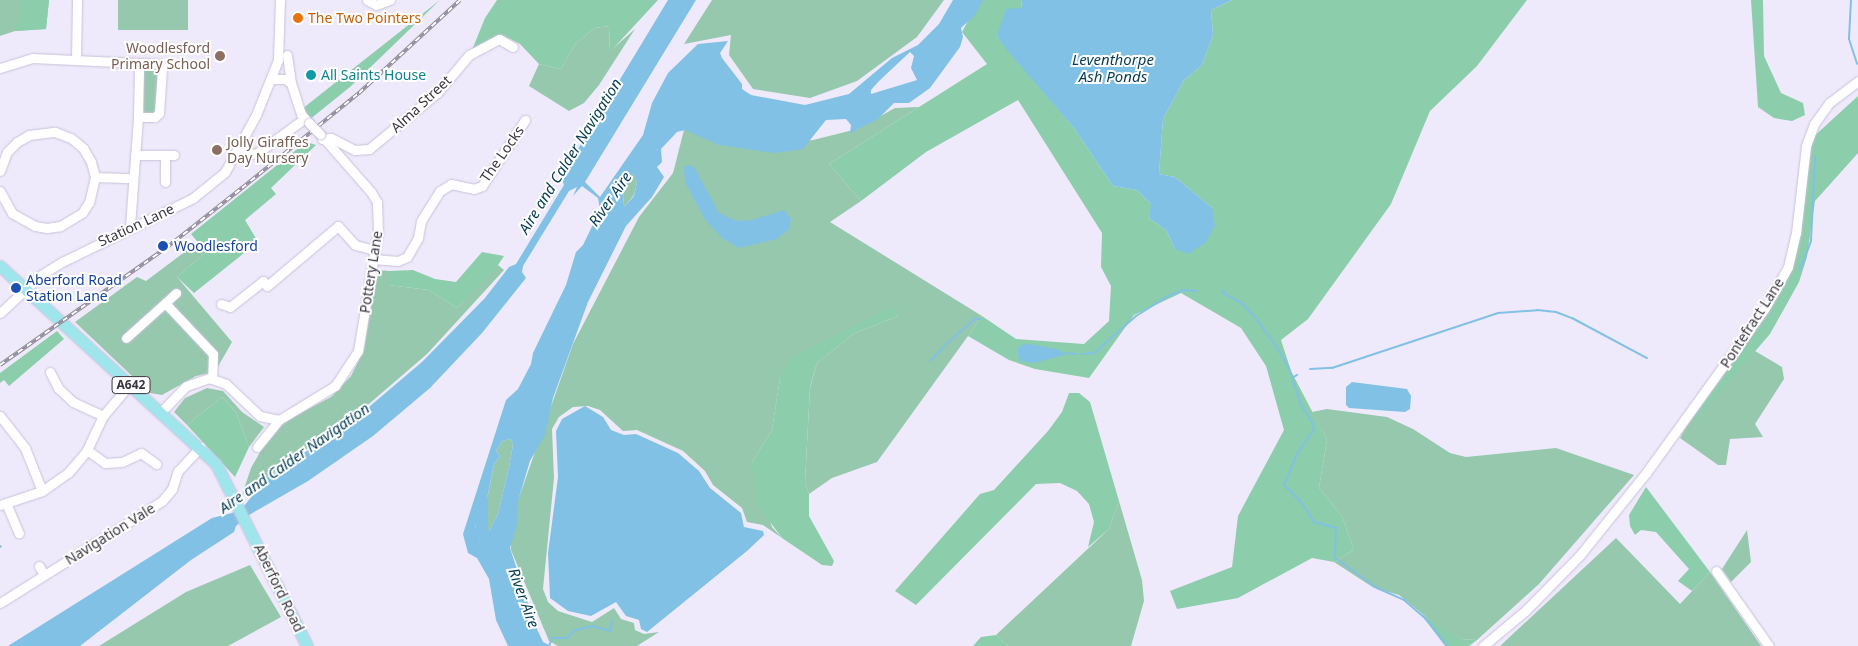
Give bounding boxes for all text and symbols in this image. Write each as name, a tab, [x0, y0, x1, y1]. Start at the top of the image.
place label: The Two Pointers	[308, 10, 421, 26]
marker: The Two Pointers	[292, 12, 304, 24]
place label: Woodlesford Primary School	[111, 40, 210, 72]
marker: Woodlesford Primary School	[214, 50, 226, 62]
water label: Leventhorpe Ash Ponds	[1072, 50, 1154, 85]
place label: All Saints House	[321, 67, 426, 83]
marker: All Saints House	[305, 69, 317, 81]
street label: Alma Street	[387, 72, 455, 136]
water label: Aire and Calder Navigation	[515, 75, 625, 237]
street label: The Locks	[477, 123, 527, 185]
place label: Jolly Giraffes Day Nursery	[227, 134, 309, 166]
marker: Jolly Giraffes Day Nursery	[211, 144, 223, 156]
water label: River Aire	[585, 168, 635, 230]
street label: Station Lane	[95, 200, 177, 250]
street label: Pottery Lane	[356, 230, 386, 314]
place label: Woodlesford	[174, 238, 258, 254]
marker: Woodlesford	[156, 239, 170, 253]
place label: Aberford Road Station Lane	[26, 272, 122, 304]
street label: Pontefract Lane	[1717, 275, 1787, 371]
marker: Aberford Road Station Lane	[10, 282, 22, 294]
road number: A642	[111, 376, 151, 394]
water label: Aire and Calder Navigation	[215, 399, 373, 517]
street label: Navigation Vale	[62, 500, 158, 568]
street label: Aberford Road	[250, 541, 308, 635]
water label: River Aire	[505, 566, 543, 630]

